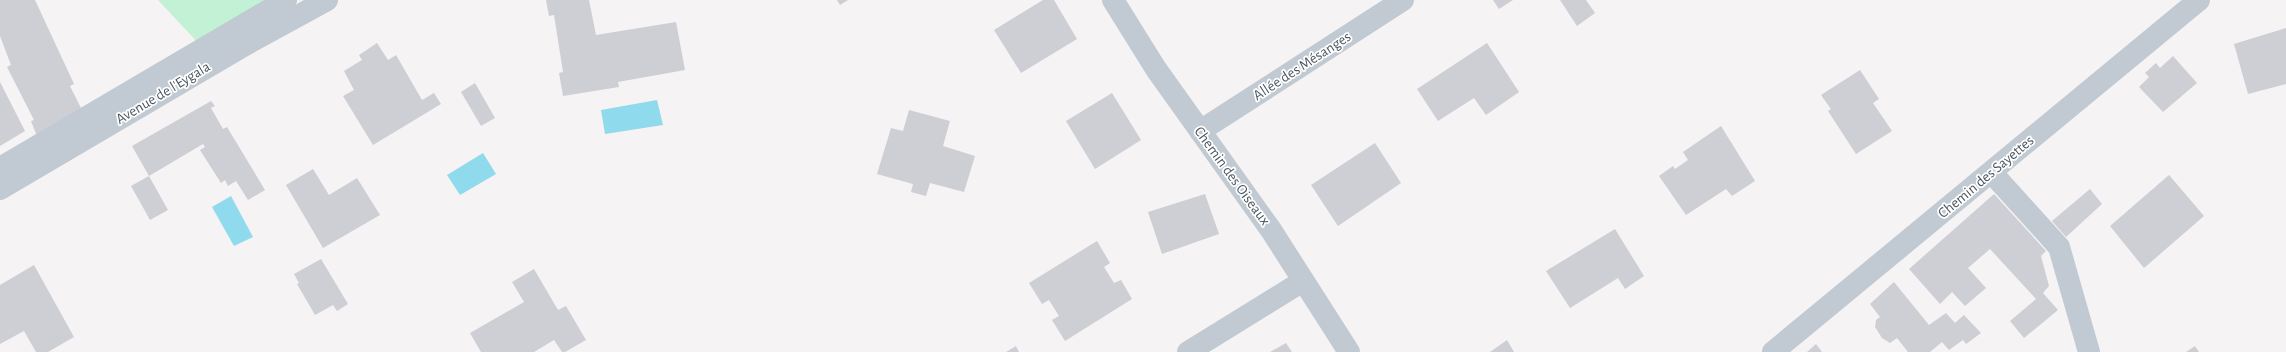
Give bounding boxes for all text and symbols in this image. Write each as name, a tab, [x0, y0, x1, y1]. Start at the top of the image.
street label: Allée des Mésanges	[1250, 29, 1354, 103]
street label: Avenue de l'Eygala	[113, 59, 213, 127]
street label: Chemin des Oiseaux	[1191, 124, 1273, 228]
street label: Chemin des Sayettes	[1935, 133, 2037, 221]

